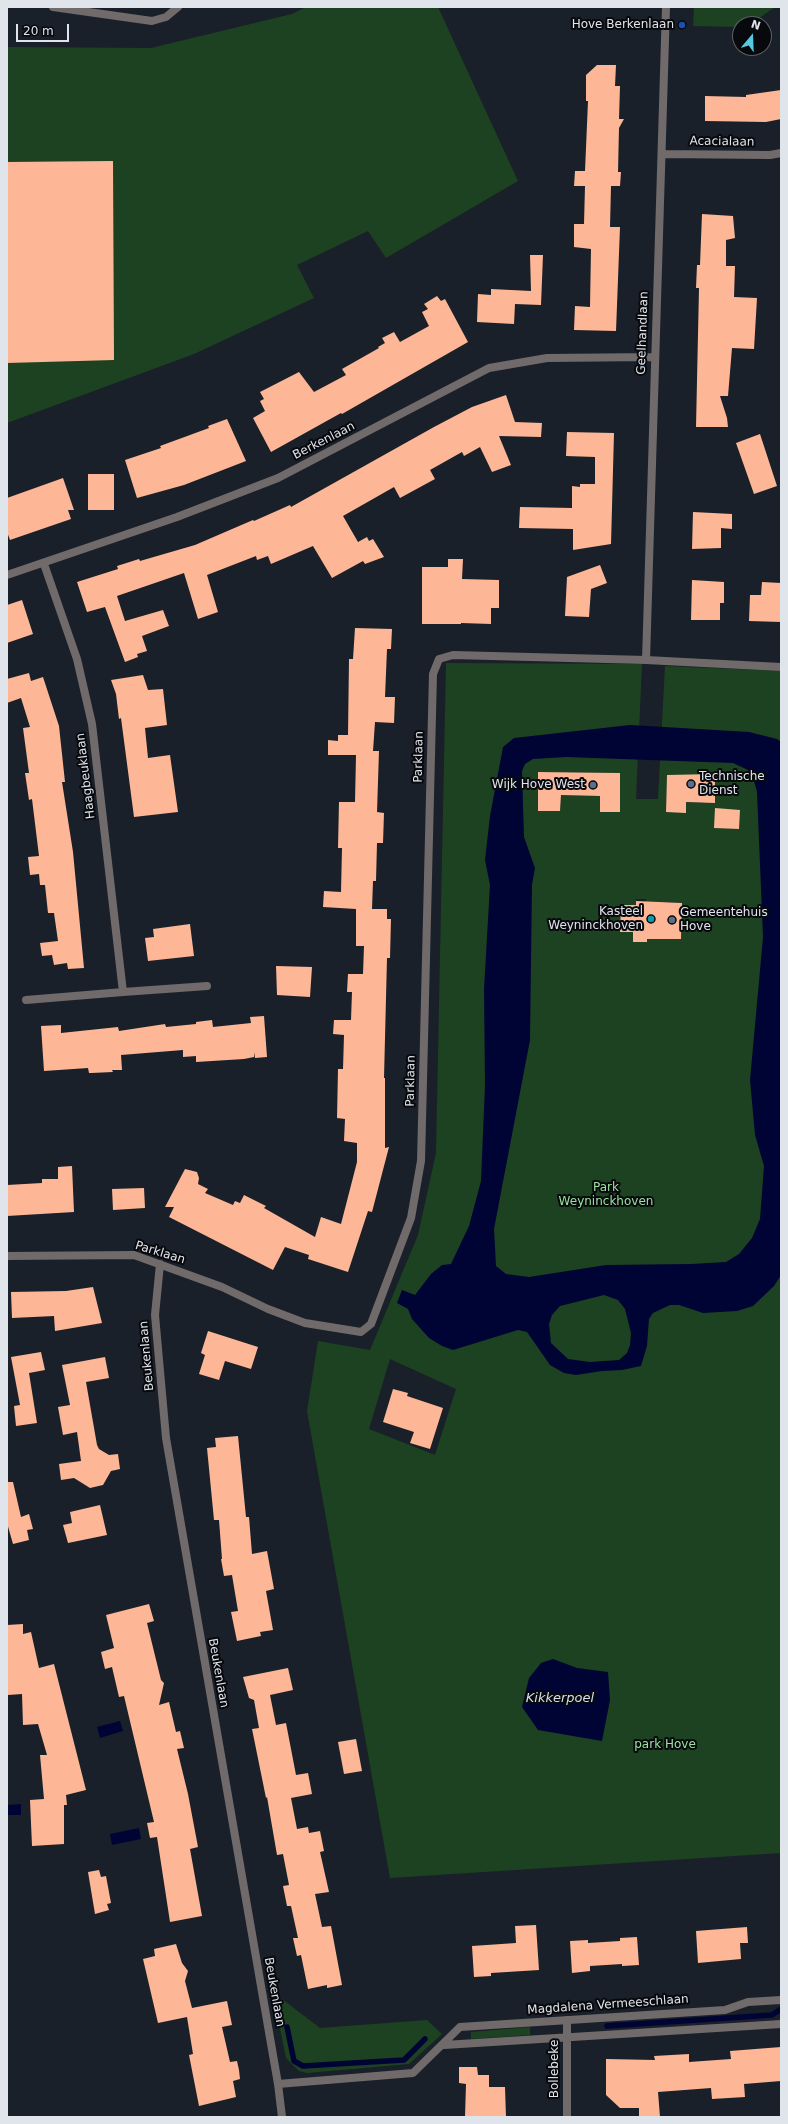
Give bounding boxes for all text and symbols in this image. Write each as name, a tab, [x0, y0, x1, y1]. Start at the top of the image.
scale bar	[18, 16, 71, 42]
north arrow	[732, 16, 772, 56]
text: N	[749, 17, 762, 33]
place label: Hove Berkenlaan	[572, 18, 674, 32]
marker: Hove Berkenlaan	[677, 20, 687, 30]
text: 20 m	[23, 24, 54, 38]
street label: Acacialaan	[689, 134, 755, 150]
street label: Geelhandlaan	[634, 291, 652, 375]
street label: Berkenlaan	[291, 419, 357, 463]
street label: Parklaan	[411, 731, 427, 783]
street label: Haagbeuklaan	[74, 732, 98, 820]
place label: Technische Dienst	[699, 770, 765, 798]
place label: Wijk Hove West	[492, 778, 585, 792]
marker: Technische Dienst	[686, 779, 696, 789]
marker: Wijk Hove West	[588, 780, 598, 790]
place label: Kasteel Weyninckhoven	[548, 905, 643, 933]
place label: Gemeentehuis Hove	[680, 906, 768, 934]
marker: Kasteel Weyninckhoven	[646, 914, 656, 924]
marker: Gemeentehuis Hove	[667, 915, 677, 925]
street label: Parklaan	[403, 1055, 419, 1107]
park label: Park Weyninckhoven	[559, 1181, 653, 1209]
street label: Parklaan	[133, 1239, 187, 1267]
street label: Beukenlaan	[137, 1320, 157, 1392]
street label: Beukenlaan	[205, 1637, 231, 1709]
water label: Kikkerpoel	[526, 1691, 594, 1707]
park label: park Hove	[634, 1738, 696, 1752]
street label: Beukenlaan	[261, 1956, 287, 2028]
street label: Magdalena Vermeeschlaan	[527, 1992, 689, 2018]
street label: Bollebeke	[548, 2040, 562, 2098]

